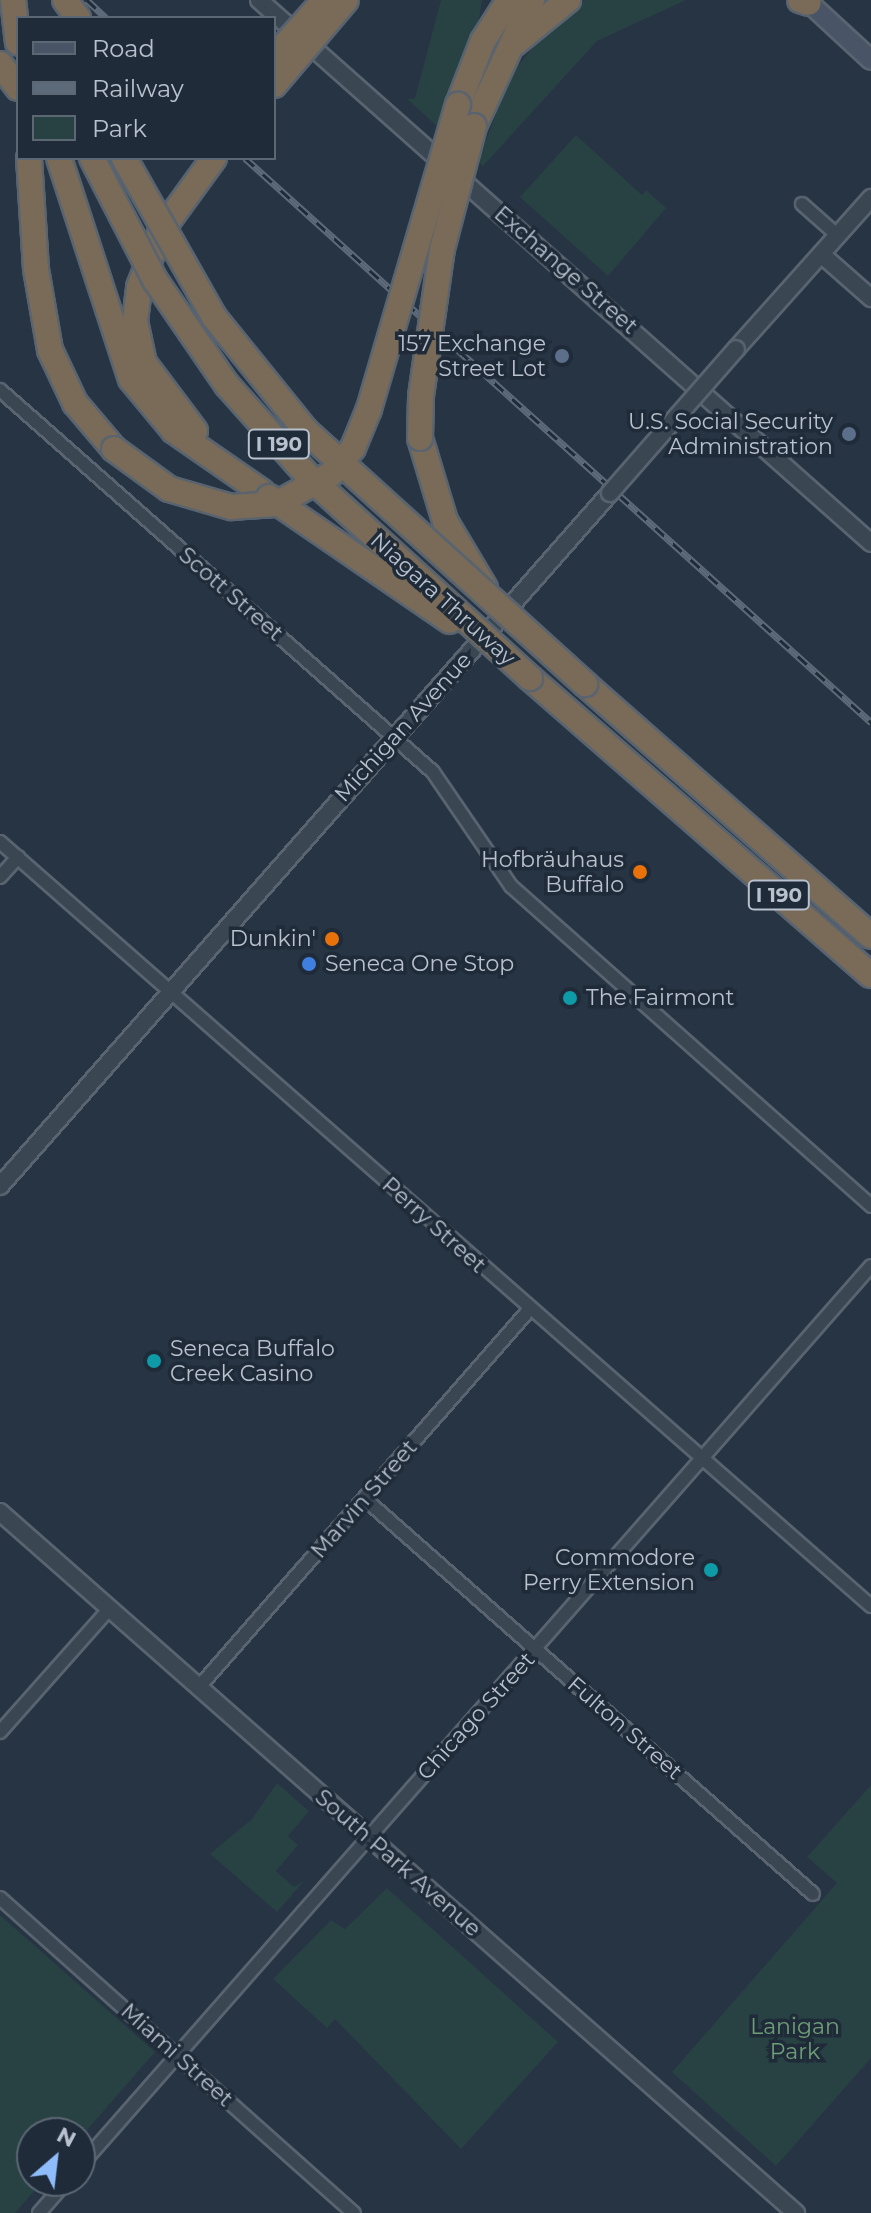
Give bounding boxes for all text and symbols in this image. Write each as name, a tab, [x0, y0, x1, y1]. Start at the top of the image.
legend	[16, 16, 276, 160]
text: Road	[92, 34, 155, 63]
text: Railway	[92, 74, 184, 103]
text: Park	[92, 114, 147, 143]
street label: Exchange Street	[489, 201, 643, 339]
place label: 157 Exchange Street Lot	[398, 330, 546, 382]
marker: 157 Exchange Street Lot	[553, 347, 571, 365]
place label: U.S. Social Security Administration	[628, 408, 833, 460]
marker: U.S. Social Security Administration	[840, 425, 858, 443]
road number: I 190	[247, 428, 311, 460]
street label: Niagara Thruway	[365, 527, 521, 671]
street label: Scott Street	[174, 542, 288, 646]
street label: Michigan Avenue	[329, 647, 477, 807]
place label: Hofbräuhaus Buffalo	[481, 846, 624, 898]
marker: Hofbräuhaus Buffalo	[631, 863, 649, 881]
road number: I 190	[747, 879, 811, 911]
place label: Dunkin'	[230, 926, 316, 952]
marker: Dunkin'	[323, 930, 341, 948]
place label: Seneca One Stop	[325, 951, 514, 977]
marker: Seneca One Stop	[300, 955, 318, 973]
place label: The Fairmont	[586, 985, 735, 1011]
marker: The Fairmont	[561, 989, 579, 1007]
street label: Perry Street	[377, 1172, 491, 1278]
place label: Seneca Buffalo Creek Casino	[170, 1335, 335, 1386]
marker: Seneca Buffalo Creek Casino	[145, 1352, 163, 1370]
street label: Marvin Street	[305, 1434, 423, 1564]
place label: Commodore Perry Extension	[523, 1544, 695, 1596]
marker: Commodore Perry Extension	[702, 1561, 720, 1579]
street label: Chicago Street	[412, 1647, 540, 1785]
street label: Fulton Street	[562, 1671, 688, 1785]
street label: South Park Avenue	[310, 1784, 486, 1942]
street label: Miami Street	[116, 1998, 238, 2112]
park label: Lanigan Park	[750, 2013, 840, 2064]
north arrow	[16, 2117, 96, 2197]
text: N	[52, 2121, 81, 2153]

